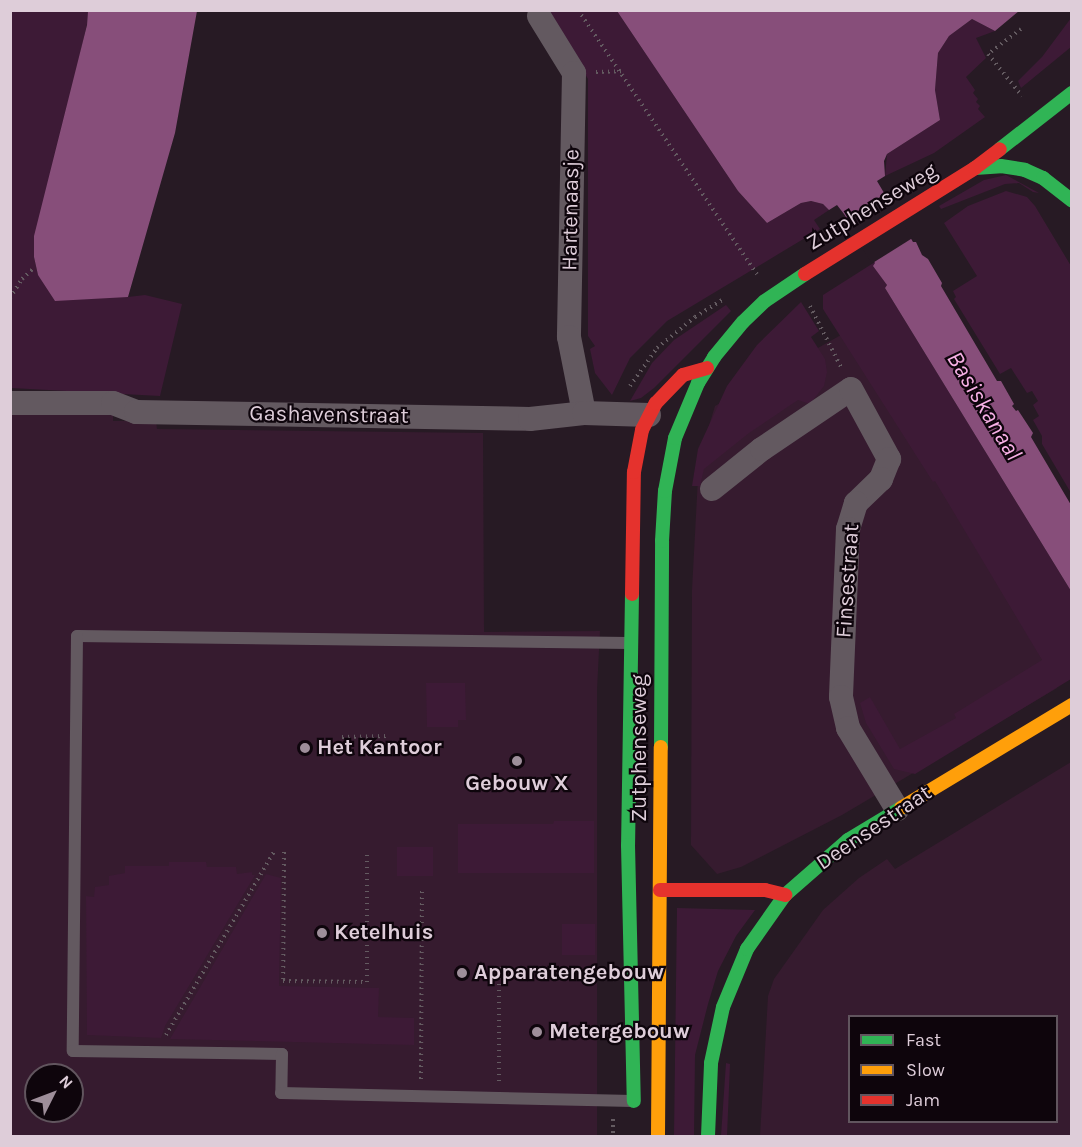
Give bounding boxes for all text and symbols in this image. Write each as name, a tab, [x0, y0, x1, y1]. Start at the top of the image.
street label: Hartenaasje	[557, 149, 585, 271]
street label: Zutphenseweg	[802, 158, 942, 256]
water label: Basiskanaal	[940, 346, 1028, 466]
street label: Gashavenstraat	[249, 400, 409, 430]
street label: Finsestraat	[831, 523, 865, 639]
street label: Zutphenseweg	[627, 674, 653, 822]
place label: Het Kantoor	[317, 735, 442, 761]
marker: Het Kantoor	[298, 741, 312, 755]
marker: Gebouw X	[510, 754, 524, 768]
place label: Gebouw X	[465, 771, 569, 797]
street label: Deensestraat	[811, 780, 937, 876]
place label: Ketelhuis	[334, 920, 433, 946]
marker: Ketelhuis	[315, 926, 329, 940]
place label: Apparatengebouw	[474, 960, 664, 986]
marker: Apparatengebouw	[455, 966, 469, 980]
legend	[848, 1015, 1058, 1123]
place label: Metergebouw	[549, 1019, 690, 1045]
marker: Metergebouw	[530, 1025, 544, 1039]
text: Fast	[906, 1029, 941, 1051]
text: Slow	[906, 1059, 945, 1081]
north arrow	[24, 1063, 84, 1123]
text: N	[55, 1071, 77, 1093]
text: Jam	[906, 1089, 940, 1111]

